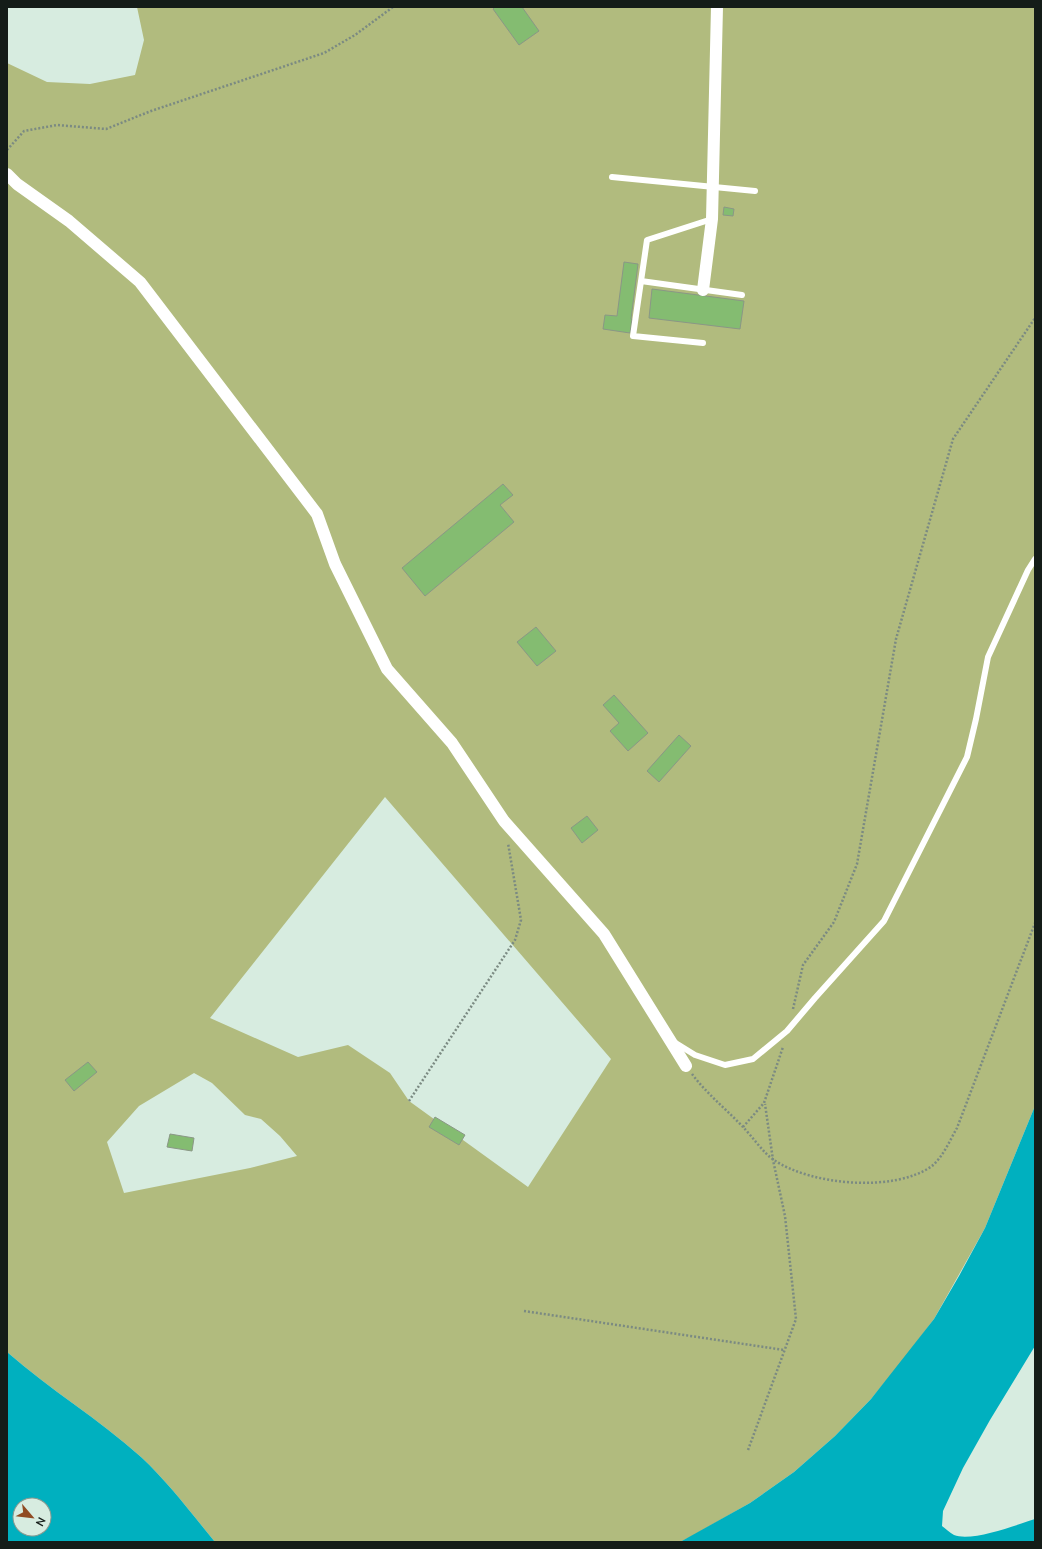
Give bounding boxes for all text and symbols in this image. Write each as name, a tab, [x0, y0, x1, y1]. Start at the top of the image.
north arrow	[12, 1497, 52, 1537]
text: N	[32, 1514, 49, 1529]

